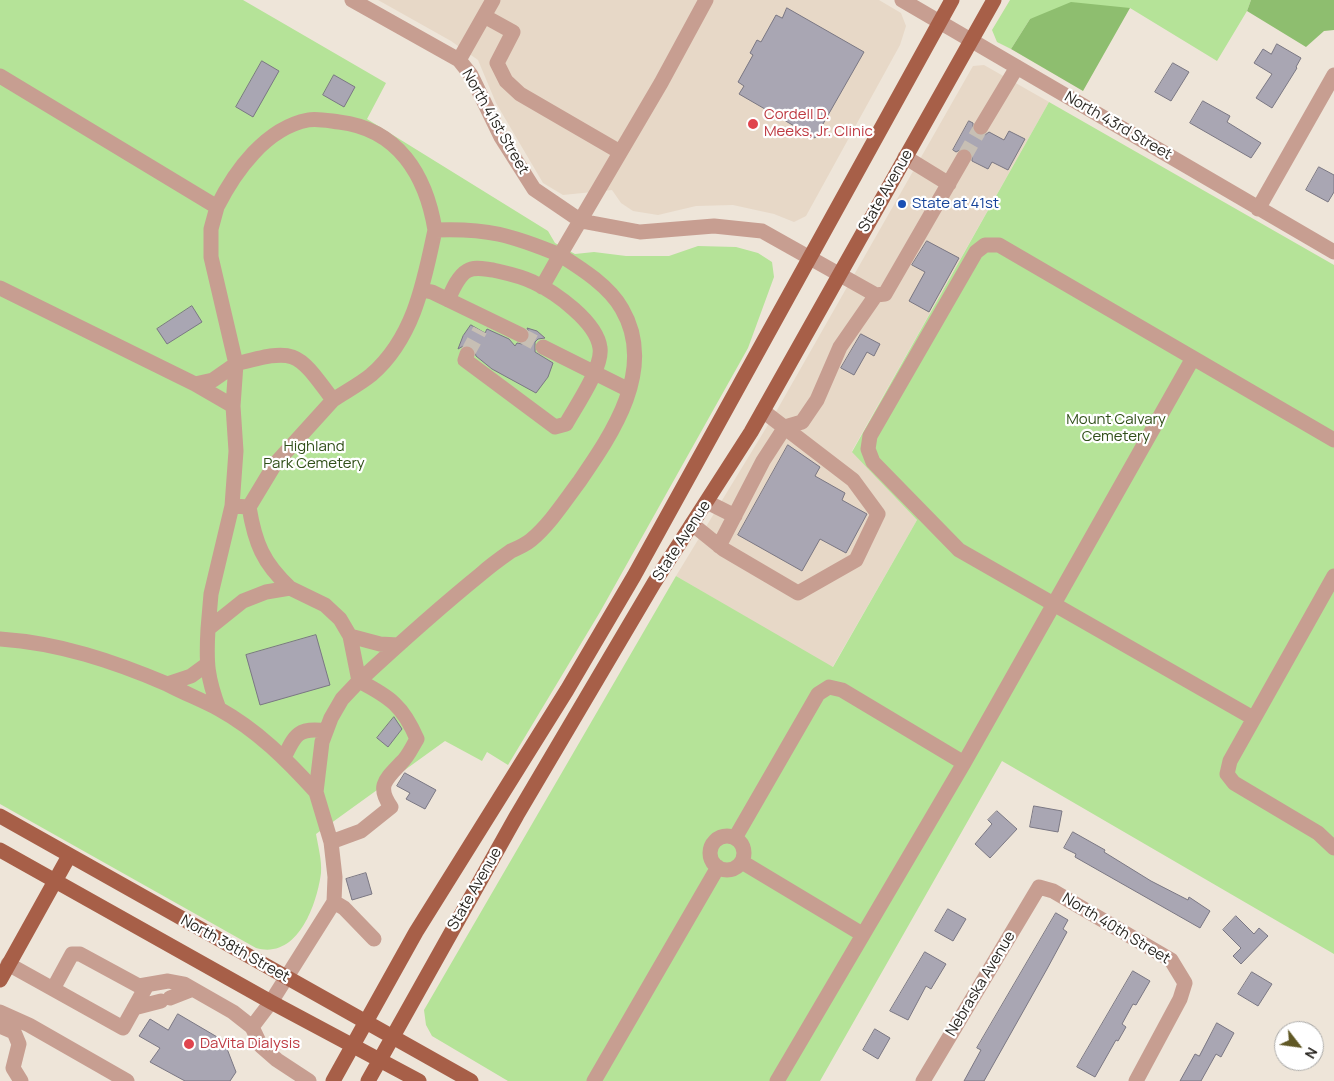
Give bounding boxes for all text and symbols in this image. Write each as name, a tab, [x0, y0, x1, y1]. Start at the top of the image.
street label: North 41st Street	[458, 66, 532, 178]
street label: North 43rd Street	[1061, 88, 1175, 164]
place label: Cordell D. Meeks, Jr. Clinic	[764, 106, 873, 141]
marker: Cordell D. Meeks, Jr. Clinic	[746, 117, 760, 131]
street label: State Avenue	[855, 146, 917, 236]
place label: State at 41st	[912, 195, 999, 213]
marker: State at 41st	[896, 198, 908, 210]
park label: Mount Calvary Cemetery	[1066, 411, 1166, 446]
park label: Highland Park Cemetery	[263, 438, 365, 473]
street label: State Avenue	[649, 497, 715, 585]
street label: State Avenue	[444, 844, 506, 934]
street label: North 40th Street	[1059, 890, 1173, 968]
street label: North 38th Street	[178, 912, 292, 986]
street label: Nebraska Avenue	[943, 928, 1019, 1040]
north arrow	[1274, 1021, 1324, 1071]
place label: DaVita Dialysis	[200, 1035, 300, 1053]
marker: DaVita Dialysis	[182, 1037, 196, 1051]
text: N	[1301, 1044, 1322, 1062]

